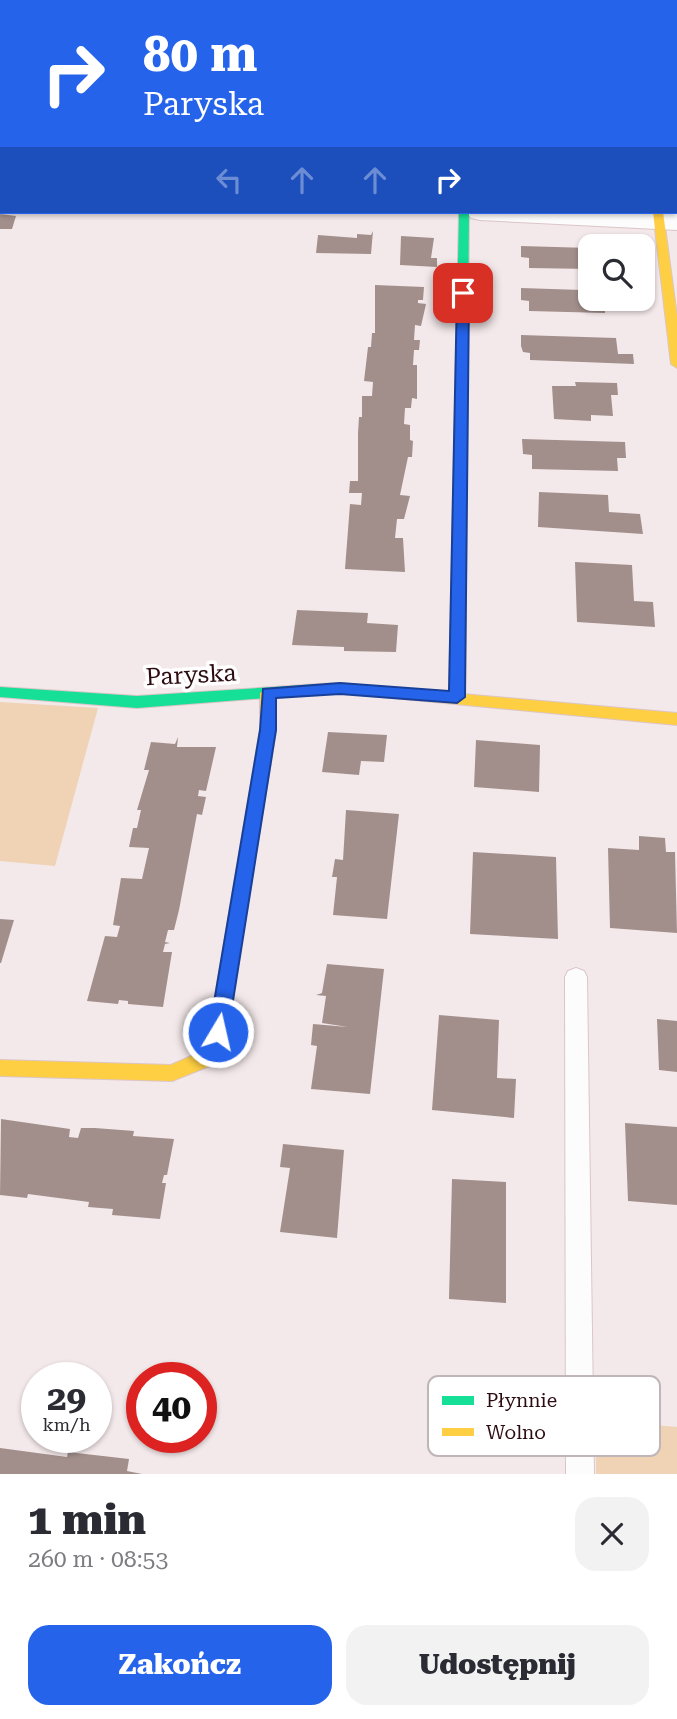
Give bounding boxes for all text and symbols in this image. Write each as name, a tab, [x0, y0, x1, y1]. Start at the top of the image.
text: 80 m	[143, 26, 258, 83]
icon: right	[28, 28, 119, 119]
text: Paryska	[143, 85, 264, 123]
icon: left	[210, 161, 248, 199]
icon: ahead	[283, 161, 321, 199]
icon: ahead	[356, 161, 394, 199]
icon: right	[429, 161, 467, 199]
map controls	[578, 234, 655, 311]
button: search	[578, 234, 655, 311]
pin	[433, 263, 493, 323]
icon: arrive	[444, 274, 482, 312]
street label: Paryska	[145, 659, 237, 691]
position arrow	[181, 995, 255, 1069]
speed limit sign: 40	[126, 1362, 217, 1453]
legend	[428, 1376, 660, 1456]
text: 29	[47, 1378, 86, 1419]
text: Płynnie	[486, 1389, 557, 1412]
text: km/h	[42, 1414, 91, 1435]
text: Wolno	[486, 1421, 546, 1444]
text: 1 min	[28, 1495, 146, 1544]
button: close	[575, 1497, 649, 1571]
text: 260 m · 08:53	[28, 1546, 168, 1573]
button: Zakończ	[28, 1625, 332, 1705]
button: Udostępnij	[346, 1625, 649, 1705]

